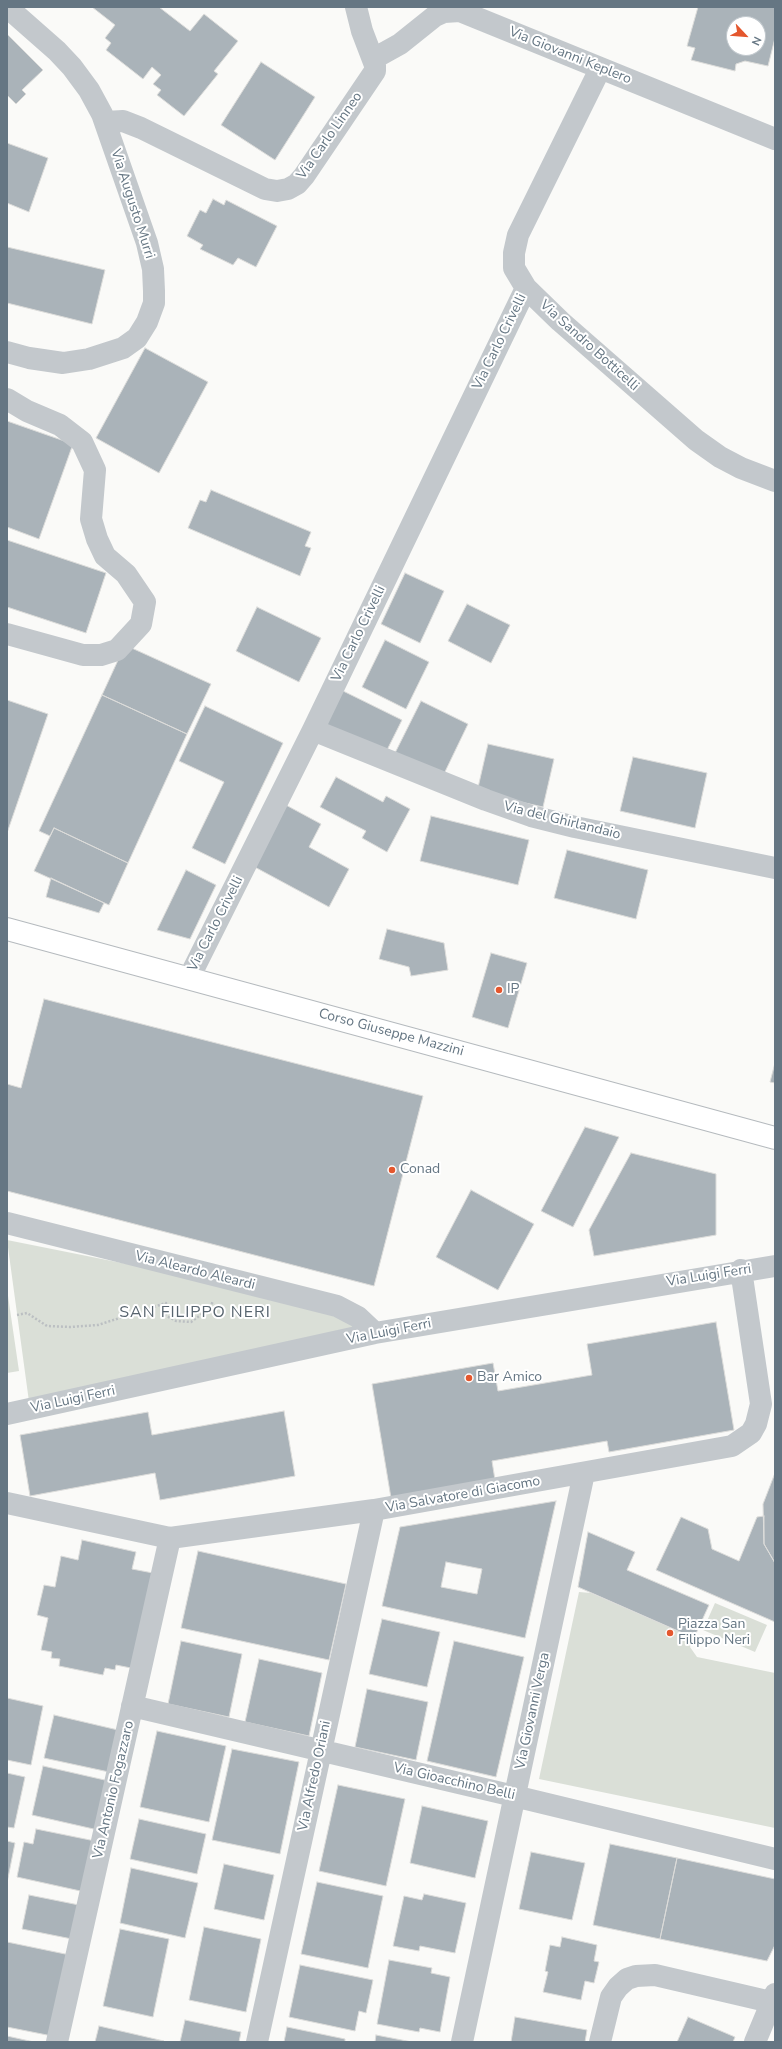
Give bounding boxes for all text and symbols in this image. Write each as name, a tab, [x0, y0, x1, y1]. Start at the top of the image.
north arrow	[726, 16, 766, 56]
street label: Via Giovanni Keplero	[506, 24, 634, 88]
text: N	[748, 34, 765, 48]
street label: Via Carlo Linneo	[294, 89, 366, 183]
street label: Via Augusto Murri	[106, 147, 158, 261]
street label: Via Carlo Crivelli	[469, 291, 531, 393]
street label: Via Sandro Botticelli	[536, 297, 642, 395]
street label: Via Carlo Crivelli	[328, 583, 390, 685]
street label: Via del Ghirlandaio	[502, 798, 622, 844]
street label: Via Carlo Crivelli	[185, 874, 247, 974]
place label: IP	[507, 982, 519, 998]
marker: IP	[494, 985, 504, 995]
street label: Corso Giuseppe Mazzini	[317, 1006, 465, 1060]
place label: Conad	[400, 1162, 440, 1178]
marker: Conad	[387, 1165, 397, 1175]
street label: Via Aleardo Aleardi	[133, 1248, 257, 1294]
street label: Via Luigi Ferri	[665, 1261, 753, 1291]
district label: SAN FILIPPO NERI	[119, 1303, 271, 1323]
street label: Via Luigi Ferri	[345, 1316, 433, 1348]
place label: Bar Amico	[477, 1370, 542, 1386]
marker: Bar Amico	[464, 1373, 474, 1383]
street label: Via Luigi Ferri	[29, 1383, 117, 1417]
street label: Via Salvatore di Giacomo	[384, 1473, 542, 1517]
place label: Piazza San Filippo Neri	[678, 1617, 750, 1650]
marker: Piazza San Filippo Neri	[665, 1628, 675, 1638]
street label: Via Giovanni Verga	[512, 1651, 554, 1771]
street label: Via Antonio Fogazzaro	[90, 1719, 138, 1861]
street label: Via Alfredo Oriani	[295, 1719, 335, 1833]
street label: Via Gioacchino Belli	[392, 1760, 516, 1804]

